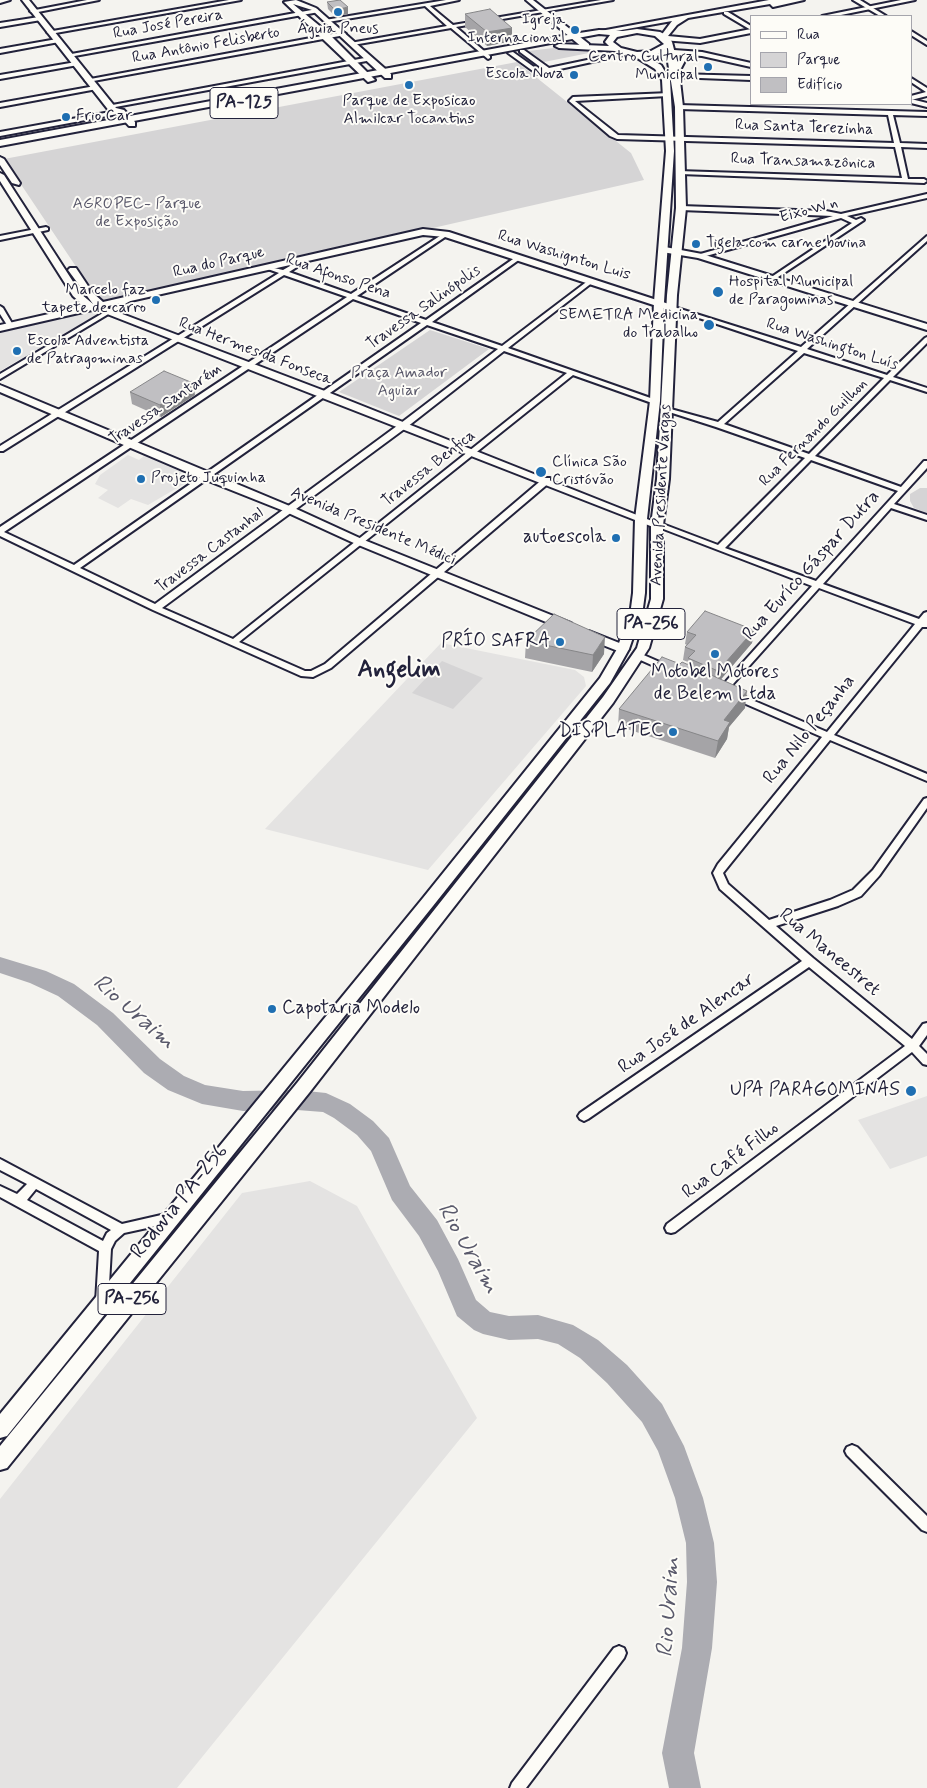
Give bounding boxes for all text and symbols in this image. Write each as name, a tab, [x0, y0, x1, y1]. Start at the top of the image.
street label: Rua José Pereira	[112, 6, 224, 44]
marker: Águia Pneus	[332, 6, 344, 18]
place label: Igreja Internacional	[467, 11, 565, 49]
legend	[750, 15, 912, 105]
place label: Águia Pneus	[297, 20, 379, 40]
street label: Rua Antônio Felisberto	[131, 24, 281, 68]
marker: Igreja Internacional	[569, 24, 581, 36]
text: Rua	[797, 25, 820, 45]
place label: Centro Cultural Municipal	[588, 48, 698, 86]
text: Parque	[797, 50, 840, 70]
marker: Centro Cultural Municipal	[702, 61, 714, 73]
place label: Escola Nova	[485, 65, 564, 85]
marker: Escola Nova	[568, 69, 580, 81]
text: Edifício	[797, 75, 842, 95]
marker: Parque de Exposicao Almilcar Tocantins	[403, 79, 415, 91]
road number: PA-125	[210, 88, 278, 119]
place label: Parque de Exposicao Almilcar Tocantins	[342, 92, 476, 130]
place label: Frio Car	[76, 107, 132, 127]
marker: Frio Car	[60, 111, 72, 123]
street label: Rua Santa Terezinha	[734, 116, 874, 140]
street label: Rua Transamazônica	[730, 150, 876, 174]
street label: Eixo W n	[778, 194, 840, 228]
park label: AGROPEC- Parque de Exposição	[72, 195, 202, 233]
street label: Rua Washignton Luis	[495, 227, 633, 285]
place label: Tigela com carne bovina	[706, 234, 866, 254]
marker: Tigela com carne bovina	[690, 238, 702, 250]
street label: Rua do Parque	[171, 243, 267, 283]
street label: Rua Afonso Pena	[283, 250, 393, 304]
street label: Travessa Salinópolis	[363, 261, 485, 355]
place label: Hospital Municipal de Paragominas	[729, 273, 853, 311]
place label: Marcelo faz tapete de carro	[42, 281, 146, 319]
marker: Hospital Municipal de Paragominas	[711, 285, 725, 299]
marker: Marcelo faz tapete de carro	[150, 294, 162, 306]
place label: SEMETRA Medicina do Trabalho	[559, 306, 698, 344]
street label: Rua Hermes da Fonseca	[176, 314, 334, 390]
street label: Rua Washington Luís	[764, 315, 900, 375]
marker: SEMETRA Medicina do Trabalho	[702, 318, 716, 332]
place label: Escola Adventista de Patragominas	[27, 332, 149, 370]
marker: Escola Adventista de Patragominas	[11, 345, 23, 357]
street label: Travessa Santarém	[106, 360, 226, 450]
park label: Praça Amador Aguiar	[351, 364, 447, 402]
street label: Rua Fernando Guilhon	[756, 375, 872, 491]
street label: Avenida Presidente Vargas	[648, 404, 676, 586]
street label: Travessa Benfica	[378, 426, 480, 512]
place label: Clínica São Cristóvão	[552, 453, 627, 491]
marker: Clínica São Cristóvão	[534, 465, 548, 479]
place label: Projeto Juquinha	[151, 469, 266, 489]
marker: Projeto Juquinha	[135, 473, 147, 485]
street label: Avenida Presidente Médici	[287, 483, 459, 571]
street label: Rua Euríco Gáspar Dutra	[738, 486, 886, 646]
street label: Travessa Castanhal	[152, 504, 268, 598]
place label: autoescola	[523, 527, 606, 549]
marker: autoescola	[610, 532, 622, 544]
road number: PA-256	[617, 608, 685, 640]
place label: PRÍO SAFRA	[441, 631, 550, 653]
marker: PRÍO SAFRA	[554, 636, 566, 648]
marker: Motobel Motores de Belem Ltda	[709, 648, 721, 660]
district label: Angelim	[358, 657, 440, 685]
place label: Motobel Motores de Belem Ltda	[651, 662, 779, 706]
street label: Rua Nilo Peçanha	[759, 671, 861, 789]
place label: DISPLATEC	[559, 721, 663, 743]
marker: DISPLATEC	[667, 726, 679, 738]
street label: Rua Maneestret	[774, 904, 884, 1002]
street label: Rua José de Alencar	[614, 968, 760, 1080]
water label: Rio Uraim	[86, 969, 180, 1057]
place label: Capotaria Modelo	[282, 998, 420, 1020]
marker: Capotaria Modelo	[266, 1003, 278, 1015]
place label: UPA PARAGOMINAS	[730, 1080, 900, 1102]
marker: UPA PARAGOMINAS	[904, 1084, 918, 1098]
street label: Rua Café Filho	[678, 1117, 784, 1205]
street label: Rodovia PA-256	[126, 1139, 234, 1265]
water label: Rio Uraim	[429, 1198, 505, 1300]
road number: PA-256	[98, 1284, 166, 1315]
water label: Rio Uraim	[652, 1556, 688, 1658]

